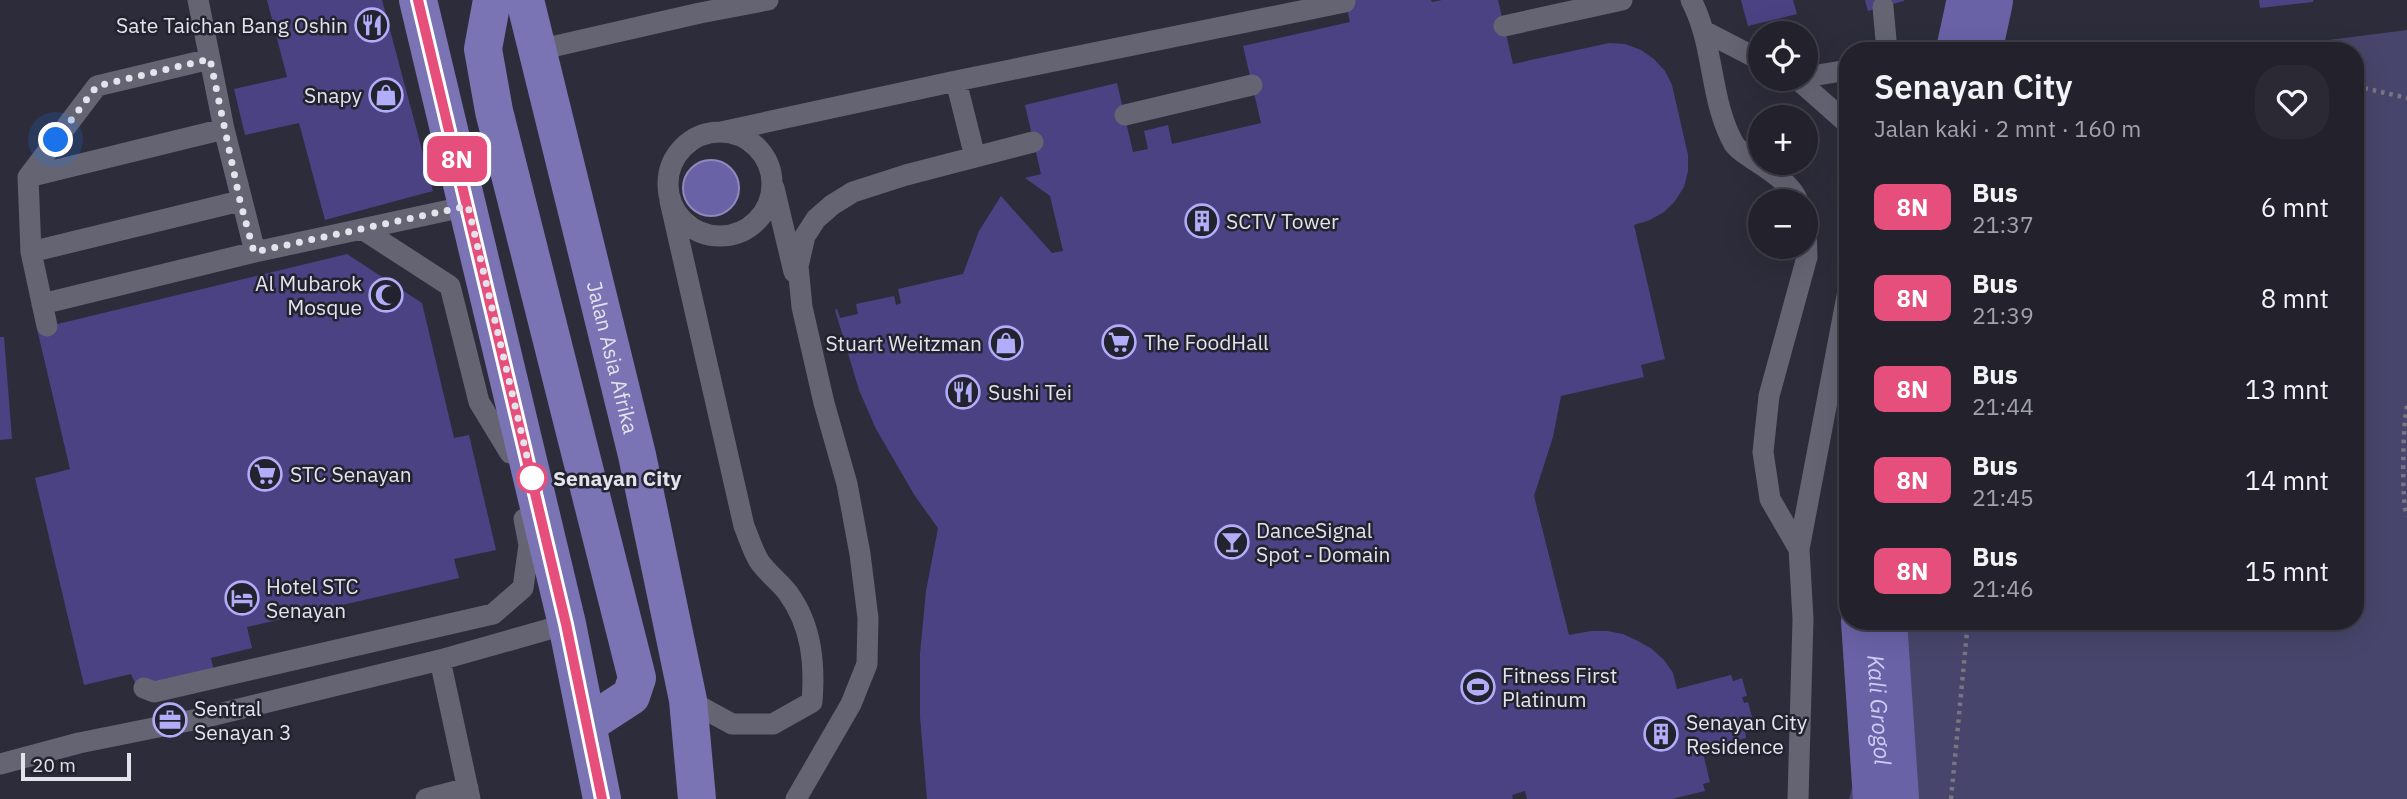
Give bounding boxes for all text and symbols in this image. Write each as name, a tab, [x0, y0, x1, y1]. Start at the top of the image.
restaurant icon: Sate Taichan Bang Oshin	[353, 6, 391, 44]
place label: Sate Taichan Bang Oshin	[116, 11, 348, 39]
map controls	[1748, 21, 1818, 259]
button: locate	[1748, 21, 1818, 91]
text: Senayan City	[1874, 65, 2073, 108]
button: heart	[2255, 65, 2329, 139]
shop icon: Snapy	[367, 76, 405, 114]
place label: Snapy	[304, 81, 363, 109]
button: +	[1748, 105, 1818, 175]
text: Jalan kaki · 2 mnt · 160 m	[1874, 113, 2141, 143]
your location	[38, 122, 73, 157]
line badge: 8N	[426, 136, 489, 182]
text: 8N	[441, 143, 473, 175]
text: Bus	[1972, 175, 2018, 209]
button: −	[1748, 189, 1818, 259]
text: 6 mnt	[2261, 190, 2329, 224]
text: 8N	[1897, 191, 1928, 223]
building icon: SCTV Tower	[1183, 202, 1221, 240]
place label: SCTV Tower	[1226, 207, 1339, 235]
text: 21:37	[1972, 209, 2034, 239]
text: Bus	[1972, 266, 2018, 300]
place label: Al Mubarok Mosque	[255, 269, 362, 321]
mosque icon: Al Mubarok Mosque	[367, 276, 405, 314]
street label: Jalan Asia Afrika	[581, 278, 645, 437]
text: 8 mnt	[2261, 281, 2329, 315]
text: 8N	[1897, 282, 1928, 314]
text: 21:39	[1972, 300, 2034, 330]
supermarket icon: The FoodHall	[1100, 323, 1138, 361]
shop icon: Stuart Weitzman	[987, 324, 1025, 362]
place label: The FoodHall	[1144, 328, 1269, 356]
place label: Stuart Weitzman	[825, 329, 982, 357]
text: Bus	[1972, 357, 2018, 391]
text: 13 mnt	[2245, 372, 2329, 406]
restaurant icon: Sushi Tei	[944, 373, 982, 411]
text: 8N	[1897, 373, 1928, 405]
place label: Sushi Tei	[988, 378, 1072, 406]
text: 21:44	[1972, 391, 2034, 421]
text: Bus	[1972, 448, 2018, 482]
supermarket icon: STC Senayan	[246, 455, 284, 493]
place label: STC Senayan	[290, 460, 412, 488]
marker: Senayan City	[517, 463, 547, 493]
text: 14 mnt	[2245, 463, 2329, 497]
place label: Senayan City	[553, 464, 682, 492]
text: 8N	[1897, 464, 1928, 496]
text: 21:45	[1972, 482, 2034, 512]
place label: DanceSignal Spot - Domain	[1256, 516, 1390, 568]
bar icon: DanceSignal Spot - Domain	[1213, 523, 1251, 561]
text: Bus	[1972, 539, 2018, 573]
text: 15 mnt	[2245, 554, 2329, 588]
text: 8N	[1897, 555, 1928, 587]
place label: Hotel STC Senayan	[266, 572, 359, 624]
text: 21:46	[1972, 573, 2034, 603]
hotel icon: Hotel STC Senayan	[223, 579, 261, 617]
water label: Kali Grogol	[1861, 654, 1899, 767]
place label: Fitness First Platinum	[1502, 661, 1617, 713]
sports icon: Fitness First Platinum	[1459, 668, 1497, 706]
place label: Sentral Senayan 3	[194, 694, 292, 746]
office icon: Sentral Senayan 3	[151, 701, 189, 739]
place label: Senayan City Residence	[1686, 708, 1808, 760]
building icon: Senayan City Residence	[1642, 715, 1680, 753]
scale bar	[21, 750, 131, 782]
text: 20 m	[32, 753, 76, 777]

